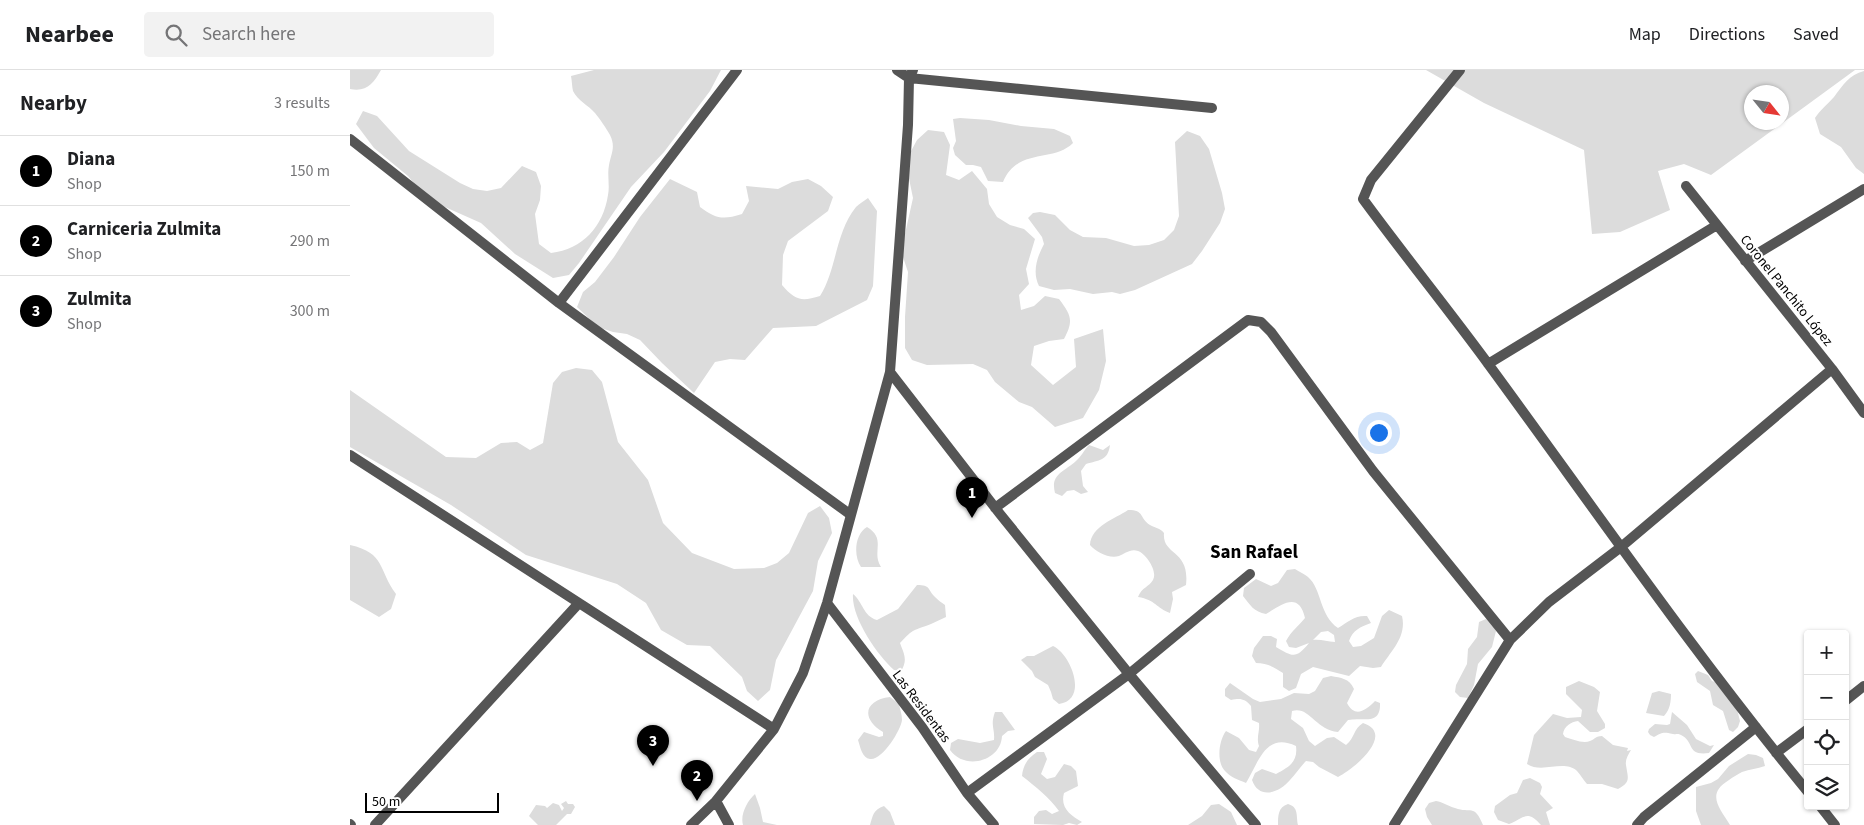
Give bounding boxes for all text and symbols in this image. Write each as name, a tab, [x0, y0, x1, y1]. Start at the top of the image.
search box	[144, 12, 494, 57]
text: Nearbee	[25, 17, 114, 52]
icon: search	[162, 21, 190, 49]
text: Search here	[202, 21, 296, 48]
text: Map	[1629, 22, 1661, 47]
text: Directions	[1689, 22, 1765, 47]
text: Saved	[1793, 22, 1839, 47]
north arrow	[1744, 85, 1789, 130]
text: Nearby	[20, 88, 87, 118]
text: 3 results	[274, 92, 330, 114]
text: Diana	[67, 146, 115, 173]
text: 1	[32, 160, 40, 182]
text: 150 m	[290, 160, 330, 182]
text: Shop	[67, 173, 102, 195]
text: Carniceria Zulmita	[67, 216, 221, 243]
text: 2	[32, 230, 40, 252]
text: 290 m	[290, 230, 330, 252]
street label: Coronel Panchito López	[1735, 231, 1837, 351]
text: Shop	[67, 243, 102, 265]
text: Zulmita	[67, 286, 132, 313]
text: 3	[32, 300, 40, 322]
text: 300 m	[290, 300, 330, 322]
text: Shop	[67, 313, 102, 335]
your location	[1366, 420, 1392, 446]
pin: 1	[956, 477, 988, 518]
district label: San Rafael	[1210, 539, 1299, 566]
map controls	[1804, 630, 1849, 810]
button: +	[1804, 630, 1849, 675]
street label: Las Residentas	[887, 666, 955, 747]
button: −	[1804, 675, 1849, 720]
button: locate	[1804, 720, 1849, 765]
pin: 3	[637, 725, 669, 766]
pin: 2	[681, 760, 713, 801]
button: layers	[1804, 765, 1849, 810]
scale bar	[365, 790, 499, 813]
text: 50 m	[372, 792, 400, 812]

